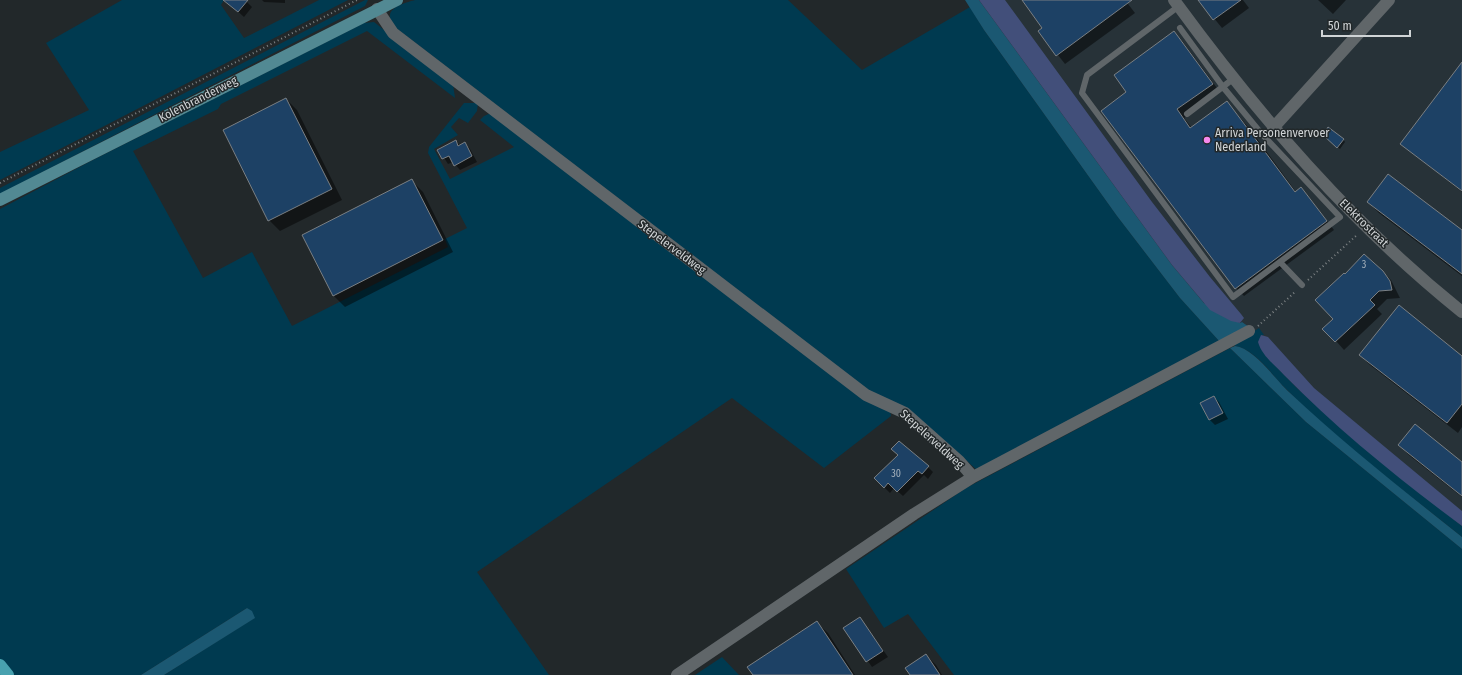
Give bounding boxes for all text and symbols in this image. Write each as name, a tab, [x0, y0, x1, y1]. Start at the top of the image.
scale bar	[1322, 12, 1410, 38]
text: 50 m	[1328, 19, 1352, 33]
street label: Kolenbranderweg	[156, 73, 240, 125]
place label: Arriva Personenvervoer Nederland	[1215, 126, 1330, 154]
marker: Arriva Personenvervoer Nederland	[1202, 135, 1212, 145]
street label: Elektrostraat	[1337, 196, 1391, 250]
street label: Stepelerveldweg	[635, 217, 709, 277]
house number: 3	[1362, 259, 1367, 271]
street label: Stepelerveldweg	[897, 407, 967, 472]
house number: 30	[891, 468, 901, 480]

